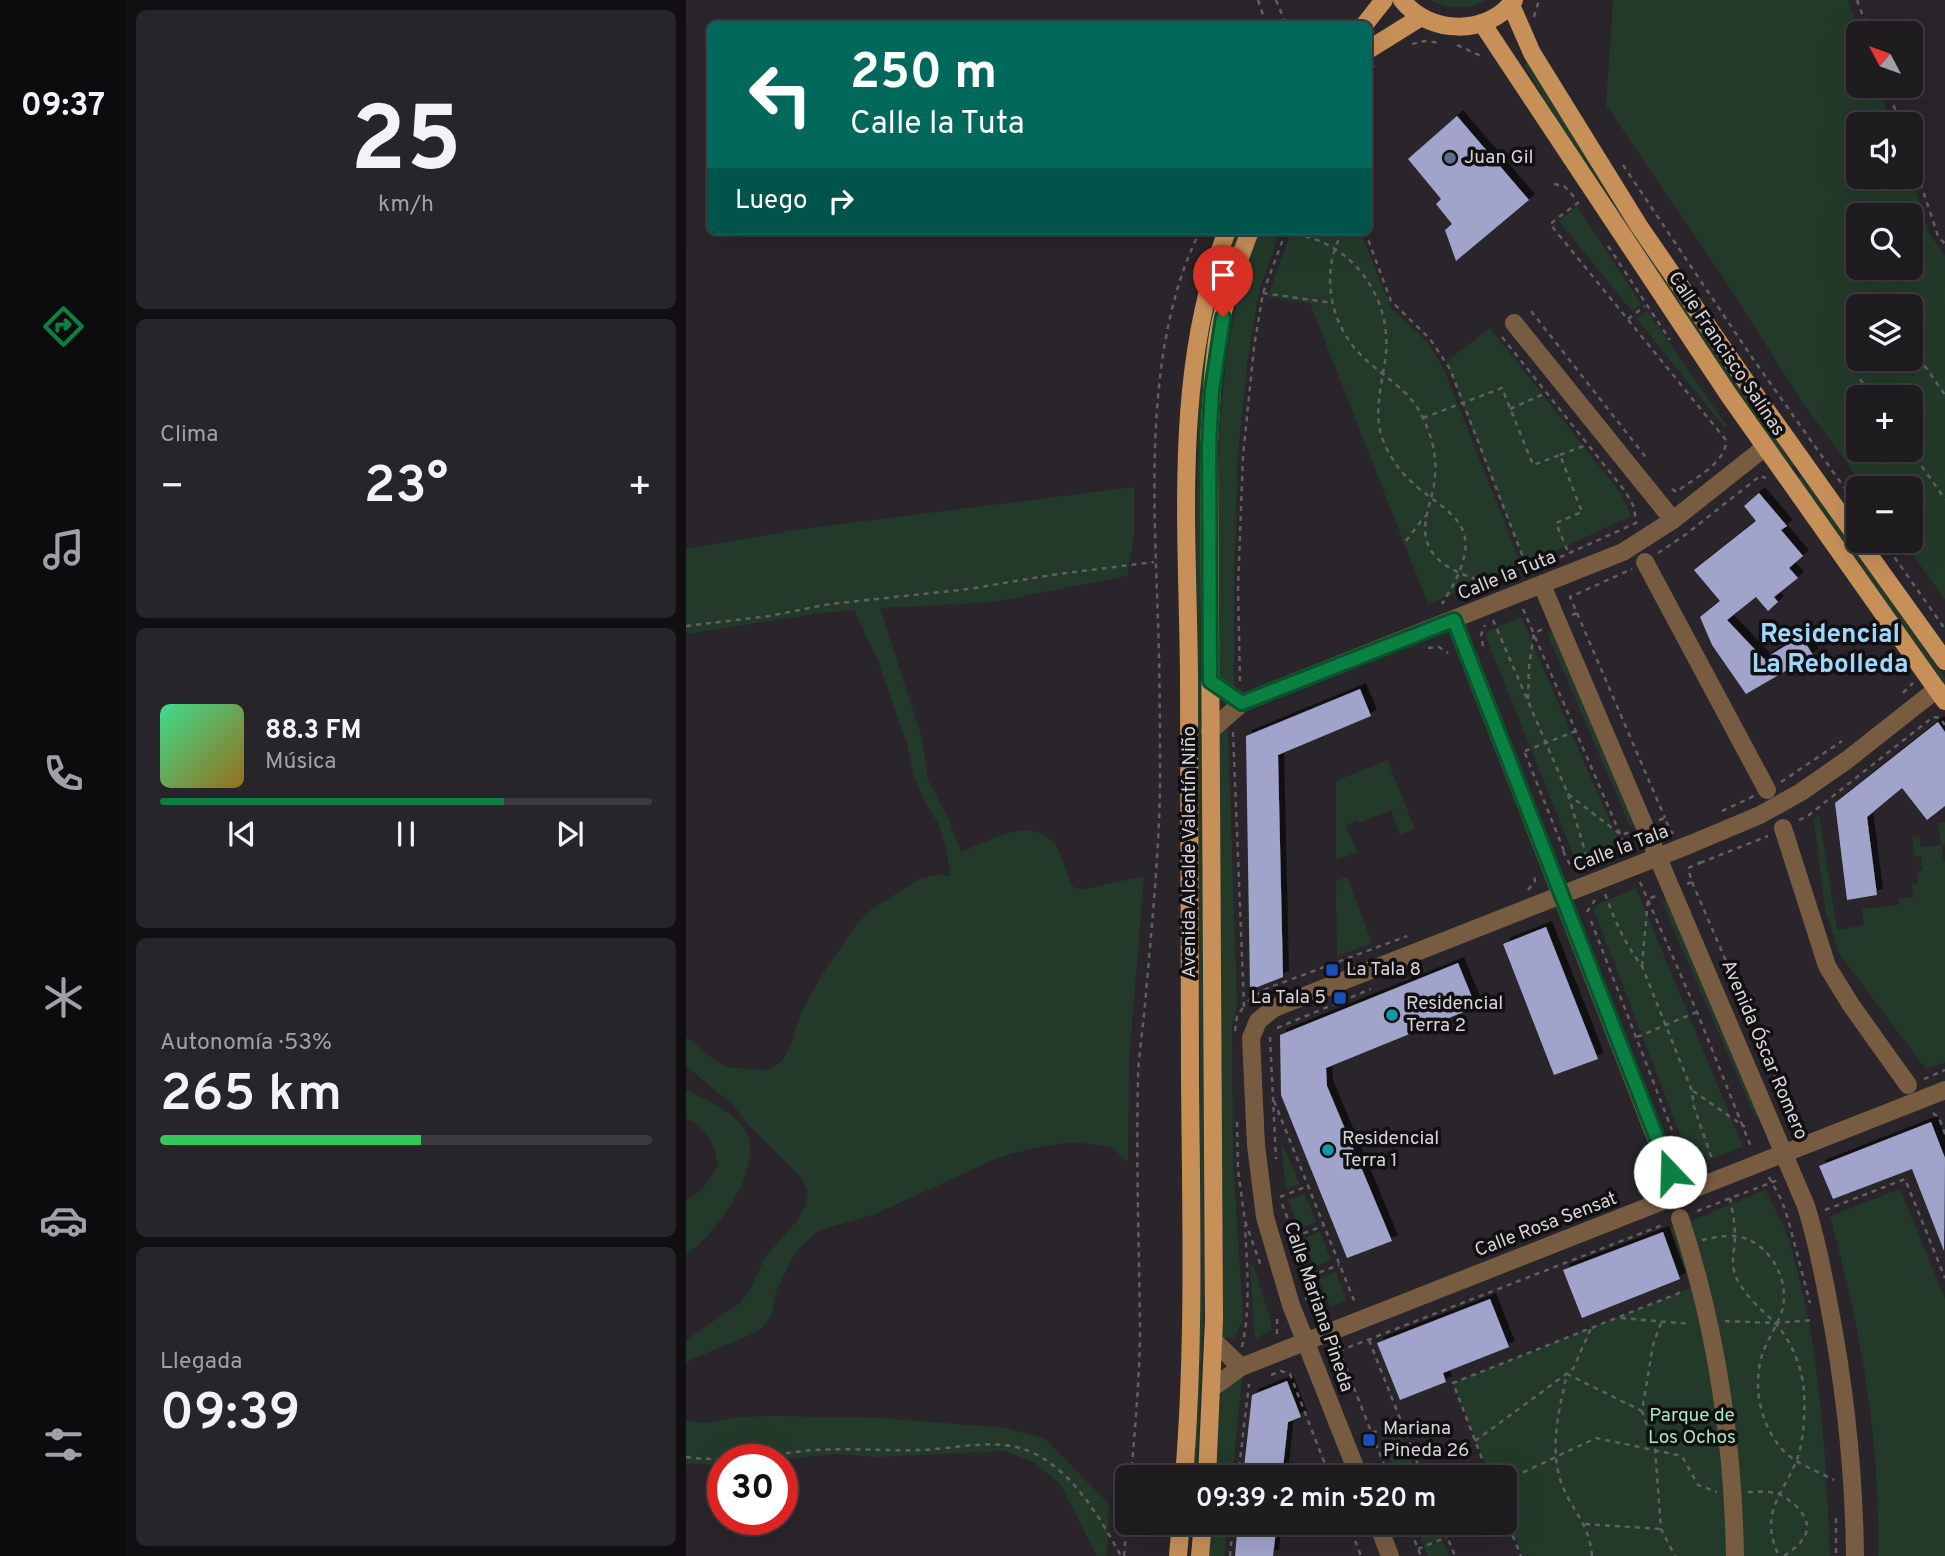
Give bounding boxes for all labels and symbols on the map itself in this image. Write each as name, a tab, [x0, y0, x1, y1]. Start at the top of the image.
north arrow	[1846, 21, 1923, 98]
place label: Juan Gil	[1464, 146, 1533, 170]
marker: Juan Gil	[1442, 150, 1458, 166]
pin	[1193, 245, 1253, 317]
street label: Calle Francisco Salinas	[1662, 267, 1790, 441]
street label: Calle la Tuta	[1454, 545, 1560, 607]
district label: Residencial La Rebolleda	[1752, 619, 1908, 682]
street label: Avenida Alcalde Valentín Niño	[1178, 726, 1202, 978]
street label: Calle la Tala	[1570, 820, 1672, 878]
street label: Avenida Óscar Romero	[1715, 956, 1814, 1144]
place label: La Tala 8	[1346, 958, 1421, 982]
marker: La Tala 8	[1324, 962, 1340, 978]
place label: La Tala 5	[1251, 986, 1326, 1010]
marker: La Tala 5	[1332, 990, 1348, 1006]
place label: Residencial Terra 2	[1406, 992, 1503, 1038]
marker: Residencial Terra 2	[1384, 1007, 1400, 1023]
place label: Residencial Terra 1	[1342, 1127, 1439, 1173]
position arrow	[1633, 1135, 1707, 1209]
marker: Residencial Terra 1	[1320, 1142, 1336, 1158]
street label: Calle Rosa Sensat	[1471, 1187, 1621, 1263]
street label: Calle Mariana Pineda	[1278, 1219, 1358, 1395]
park label: Parque de Los Ochos	[1648, 1404, 1736, 1450]
place label: Mariana Pineda 26	[1383, 1417, 1469, 1463]
marker: Mariana Pineda 26	[1361, 1432, 1377, 1448]
speed limit sign: 30	[707, 1444, 798, 1535]

